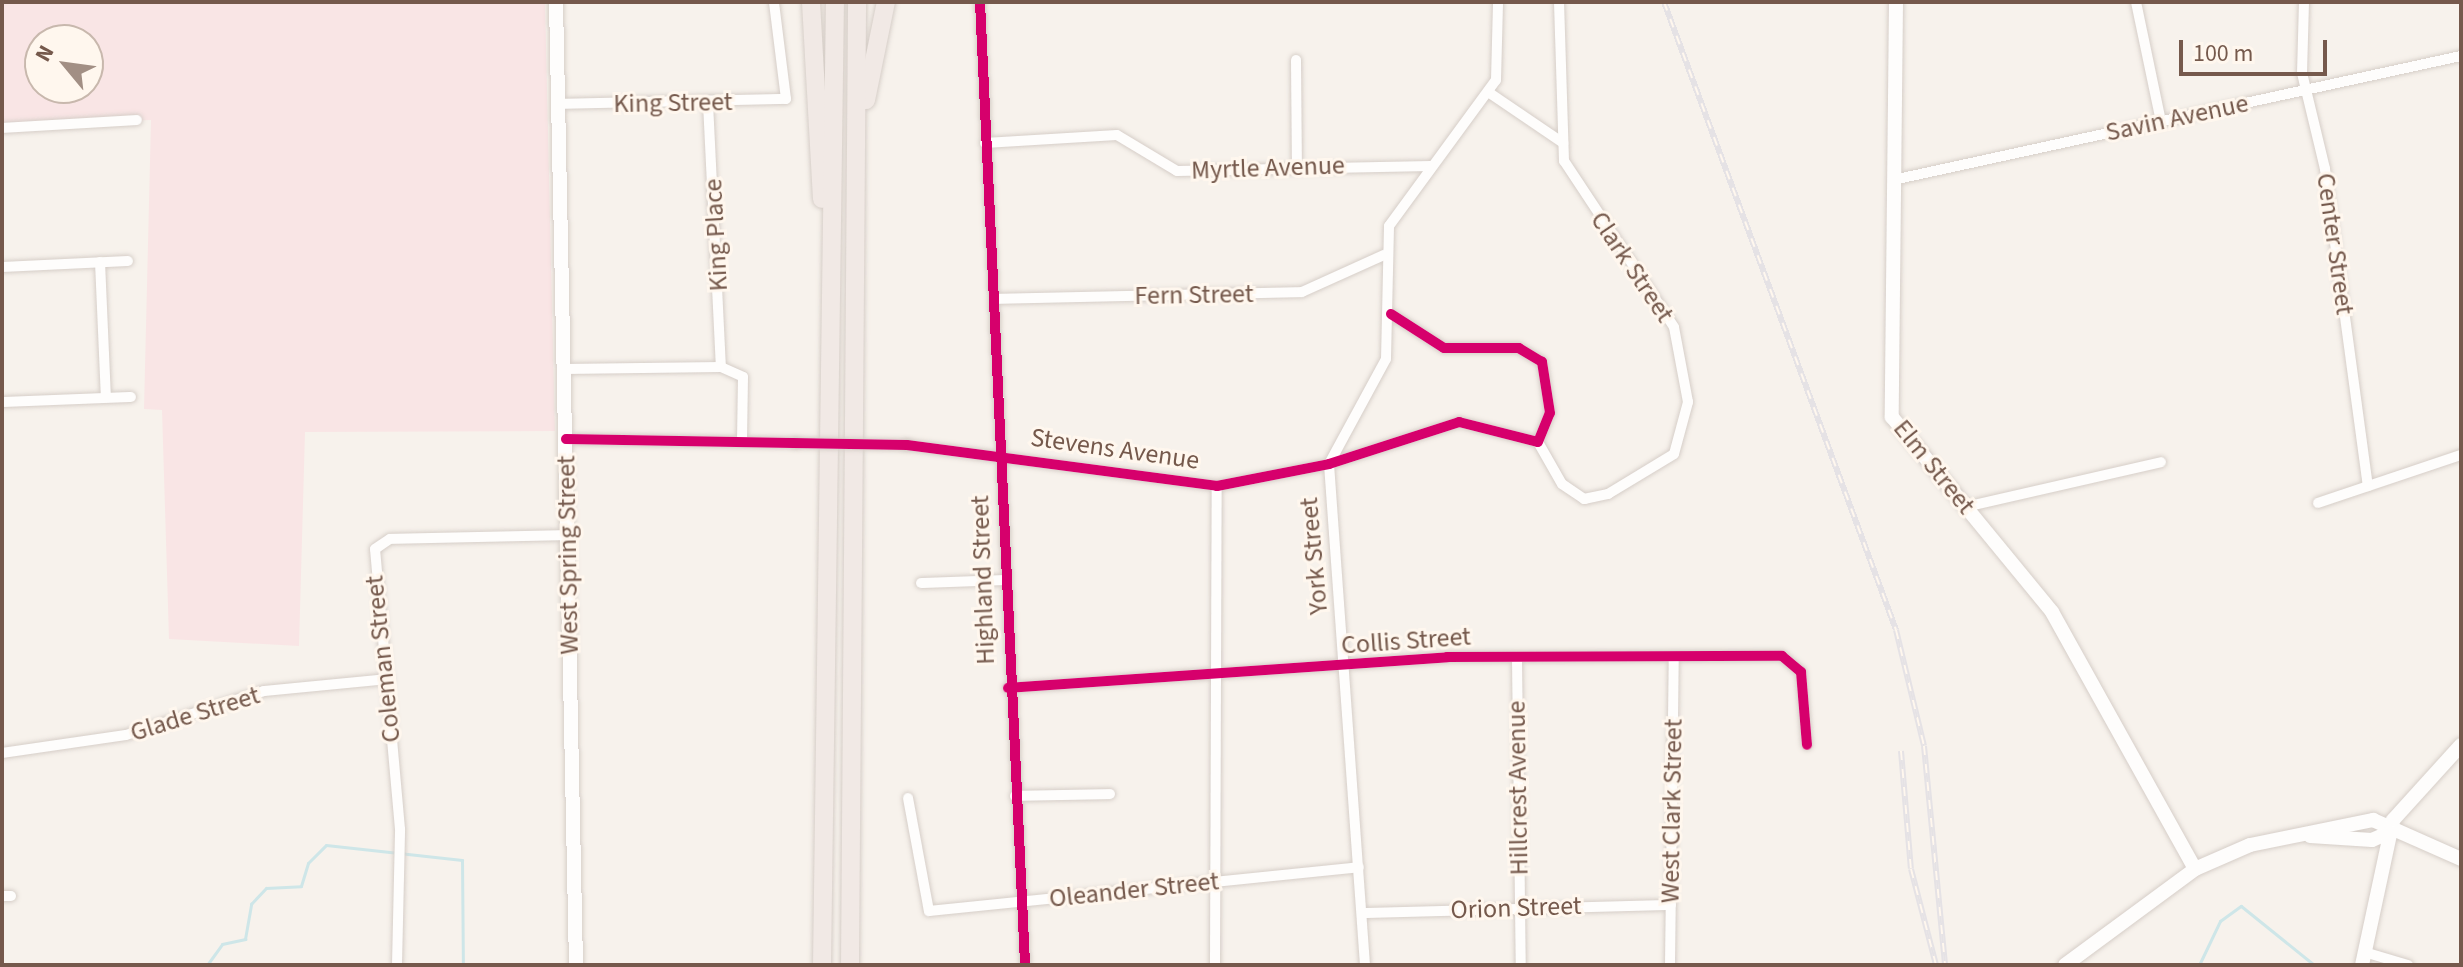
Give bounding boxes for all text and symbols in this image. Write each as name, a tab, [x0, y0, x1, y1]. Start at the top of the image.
north arrow	[24, 24, 104, 104]
scale bar	[2183, 24, 2331, 74]
text: 100 m	[2193, 36, 2253, 71]
text: N	[27, 39, 62, 68]
street label: King Street	[613, 86, 733, 120]
street label: Savin Avenue	[2103, 88, 2251, 148]
street label: Myrtle Avenue	[1191, 150, 1345, 186]
street label: Center Street	[2310, 171, 2360, 317]
street label: King Place	[697, 178, 735, 292]
street label: Clark Street	[1584, 206, 1680, 328]
street label: Fern Street	[1134, 278, 1254, 312]
street label: Elm Street	[1887, 414, 1981, 520]
street label: Stevens Avenue	[1029, 422, 1201, 476]
street label: West Spring Street	[551, 455, 585, 655]
street label: Highland Street	[964, 495, 1002, 665]
street label: York Street	[1293, 496, 1335, 616]
street label: Coleman Street	[359, 574, 407, 744]
street label: Collis Street	[1340, 621, 1472, 661]
street label: Glade Street	[127, 680, 263, 748]
street label: Hillcrest Avenue	[1501, 700, 1535, 876]
street label: West Clark Street	[1655, 718, 1689, 904]
street label: Oleander Street	[1048, 866, 1220, 914]
street label: Orion Street	[1450, 890, 1582, 926]

